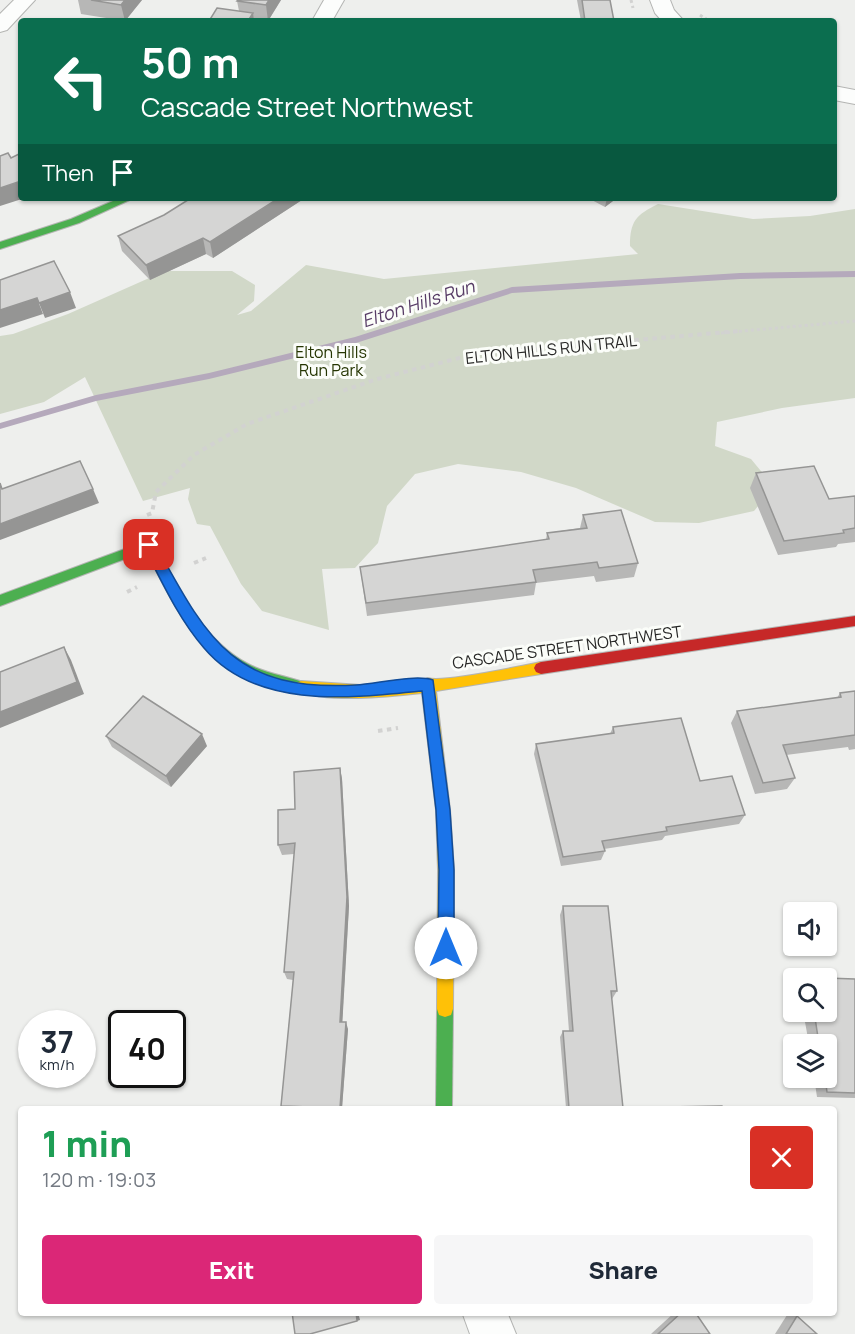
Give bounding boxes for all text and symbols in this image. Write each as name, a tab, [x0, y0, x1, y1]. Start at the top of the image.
text: 50 m	[141, 33, 239, 91]
icon: left	[42, 42, 120, 120]
text: Cascade Street Northwest	[141, 88, 473, 125]
icon: arrive	[106, 156, 139, 189]
text: Then	[42, 158, 94, 188]
water label: Elton Hills Run	[359, 273, 479, 332]
street label: ELTON HILLS RUN TRAIL	[464, 329, 638, 369]
park label: Elton Hills Run Park	[295, 341, 367, 381]
pin	[123, 519, 174, 570]
icon: arrive	[132, 528, 165, 561]
street label: CASCADE STREET NORTHWEST	[451, 620, 684, 674]
map controls	[783, 902, 837, 1088]
button: sound	[783, 902, 837, 956]
position arrow	[414, 916, 478, 980]
button: search	[783, 968, 837, 1022]
speed limit sign: 40	[108, 1010, 186, 1088]
text: 37	[40, 1021, 74, 1062]
button: layers	[783, 1034, 837, 1088]
text: km/h	[40, 1054, 74, 1075]
text: 1 min	[42, 1119, 132, 1168]
button: close	[750, 1126, 813, 1189]
text: 120 m · 19:03	[42, 1166, 156, 1193]
button: Exit	[42, 1235, 422, 1304]
button: Share	[434, 1235, 813, 1304]

